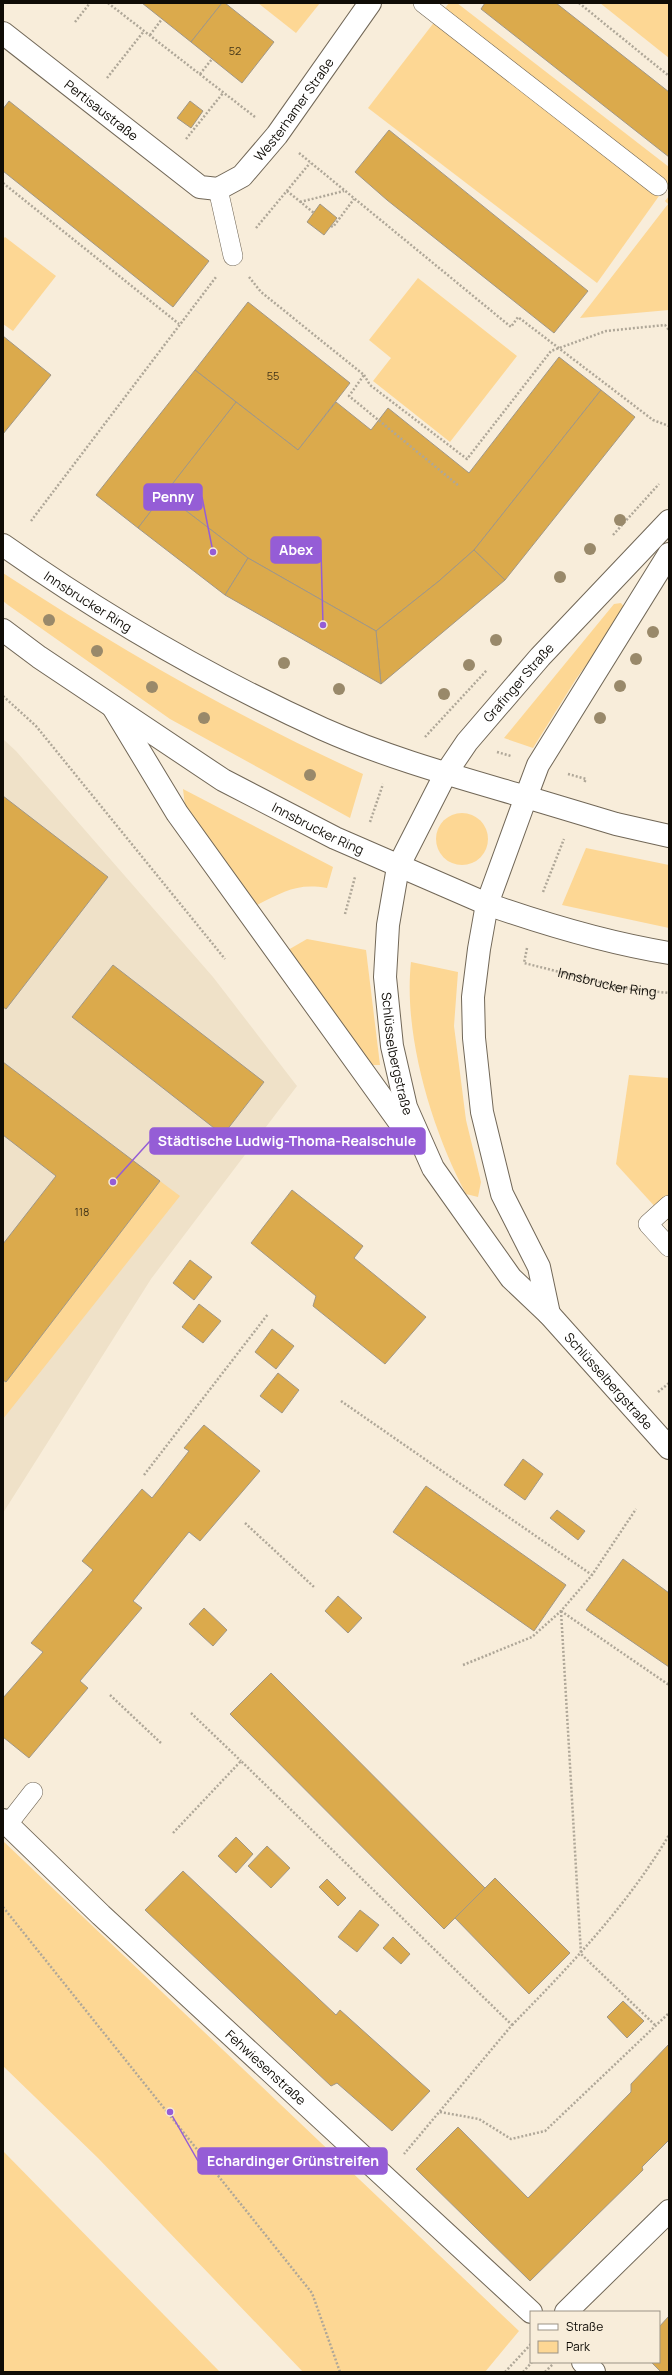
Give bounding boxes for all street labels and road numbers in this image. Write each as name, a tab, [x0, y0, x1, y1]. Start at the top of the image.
street label: Westerhamer Straße	[250, 54, 338, 165]
street label: Pertisaustraße	[61, 75, 143, 145]
street label: Innsbrucker Ring	[41, 567, 135, 636]
street label: Grafinger Straße	[479, 639, 558, 726]
street label: Innsbrucker Ring	[269, 798, 367, 859]
street label: Innsbrucker Ring	[556, 963, 658, 1001]
street label: Schlüsselbergstraße	[378, 991, 418, 1118]
street label: Schlüsselbergstraße	[561, 1328, 657, 1434]
street label: Fehwiesenstraße	[222, 2026, 310, 2109]

